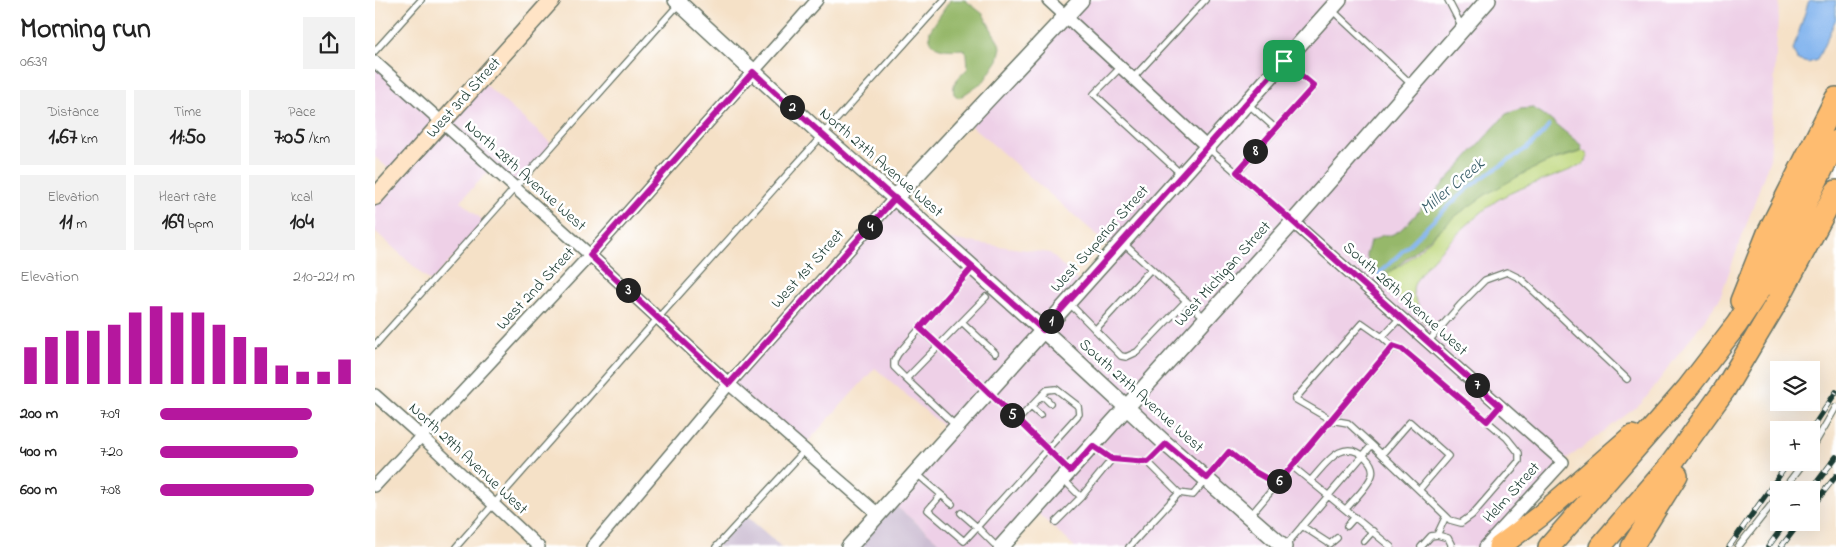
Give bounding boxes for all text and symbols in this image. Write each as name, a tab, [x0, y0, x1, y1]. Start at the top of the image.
text: Morning run	[20, 10, 151, 51]
button: share	[303, 17, 355, 69]
pin	[1263, 40, 1305, 82]
icon: arrive	[1270, 47, 1298, 75]
text: 06:39	[20, 50, 47, 74]
street label: West 3rd Street	[421, 52, 507, 144]
pin: 2	[779, 94, 805, 120]
text: 2	[789, 97, 796, 118]
text: Distance	[47, 102, 99, 123]
text: Time	[174, 102, 201, 123]
text: Pace	[288, 102, 315, 123]
street label: North 27th Avenue West	[814, 102, 949, 224]
street label: North 28th Avenue West	[459, 115, 592, 238]
text: 1.67	[48, 123, 77, 153]
text: 11:50	[169, 123, 206, 153]
text: 7:05	[274, 123, 305, 153]
text: km	[77, 129, 98, 150]
text: /km	[305, 129, 330, 150]
pin: 8	[1243, 138, 1267, 164]
text: 8	[1253, 141, 1258, 162]
water label: Miller Creek	[1415, 151, 1492, 222]
street label: West Superior Street	[1045, 179, 1155, 298]
text: Elevation	[47, 187, 99, 208]
text: Heart rate	[159, 187, 216, 208]
text: kcal	[291, 187, 313, 208]
text: 11	[59, 208, 73, 238]
text: 169	[162, 208, 184, 238]
text: 104	[290, 208, 314, 238]
text: m	[73, 214, 87, 235]
text: bpm	[184, 214, 213, 235]
pin: 4	[857, 214, 883, 240]
street label: West Michigan Street	[1169, 215, 1278, 332]
text: 4	[868, 217, 873, 238]
street label: West 1st Street	[766, 223, 851, 314]
street label: South 26th Avenue West	[1337, 236, 1474, 362]
street label: West 2nd Street	[491, 242, 581, 336]
text: Elevation	[20, 265, 79, 289]
text: 210–221 m	[293, 265, 355, 289]
pin: 3	[615, 278, 641, 302]
text: 3	[626, 280, 631, 301]
pin: 1	[1039, 308, 1063, 334]
text: 1	[1049, 311, 1054, 332]
street label: South 27th Avenue West	[1073, 333, 1209, 459]
map controls	[1770, 361, 1820, 531]
button: layers	[1770, 361, 1820, 411]
pin: 7	[1465, 372, 1489, 398]
text: 7	[1475, 375, 1480, 396]
street label: North 29th Avenue West	[403, 397, 534, 521]
text: 200 m	[20, 402, 58, 426]
text: 7:09	[100, 402, 120, 426]
pin: 5	[999, 402, 1025, 428]
text: 5	[1008, 405, 1017, 426]
button: +	[1770, 421, 1820, 471]
text: 400 m	[20, 440, 57, 464]
text: 7:20	[100, 440, 123, 464]
street label: Helm Street	[1478, 456, 1547, 529]
pin: 6	[1267, 468, 1291, 494]
text: 6	[1276, 471, 1283, 492]
text: 600 m	[20, 478, 57, 502]
text: 7:08	[100, 478, 121, 502]
button: −	[1770, 481, 1820, 531]

